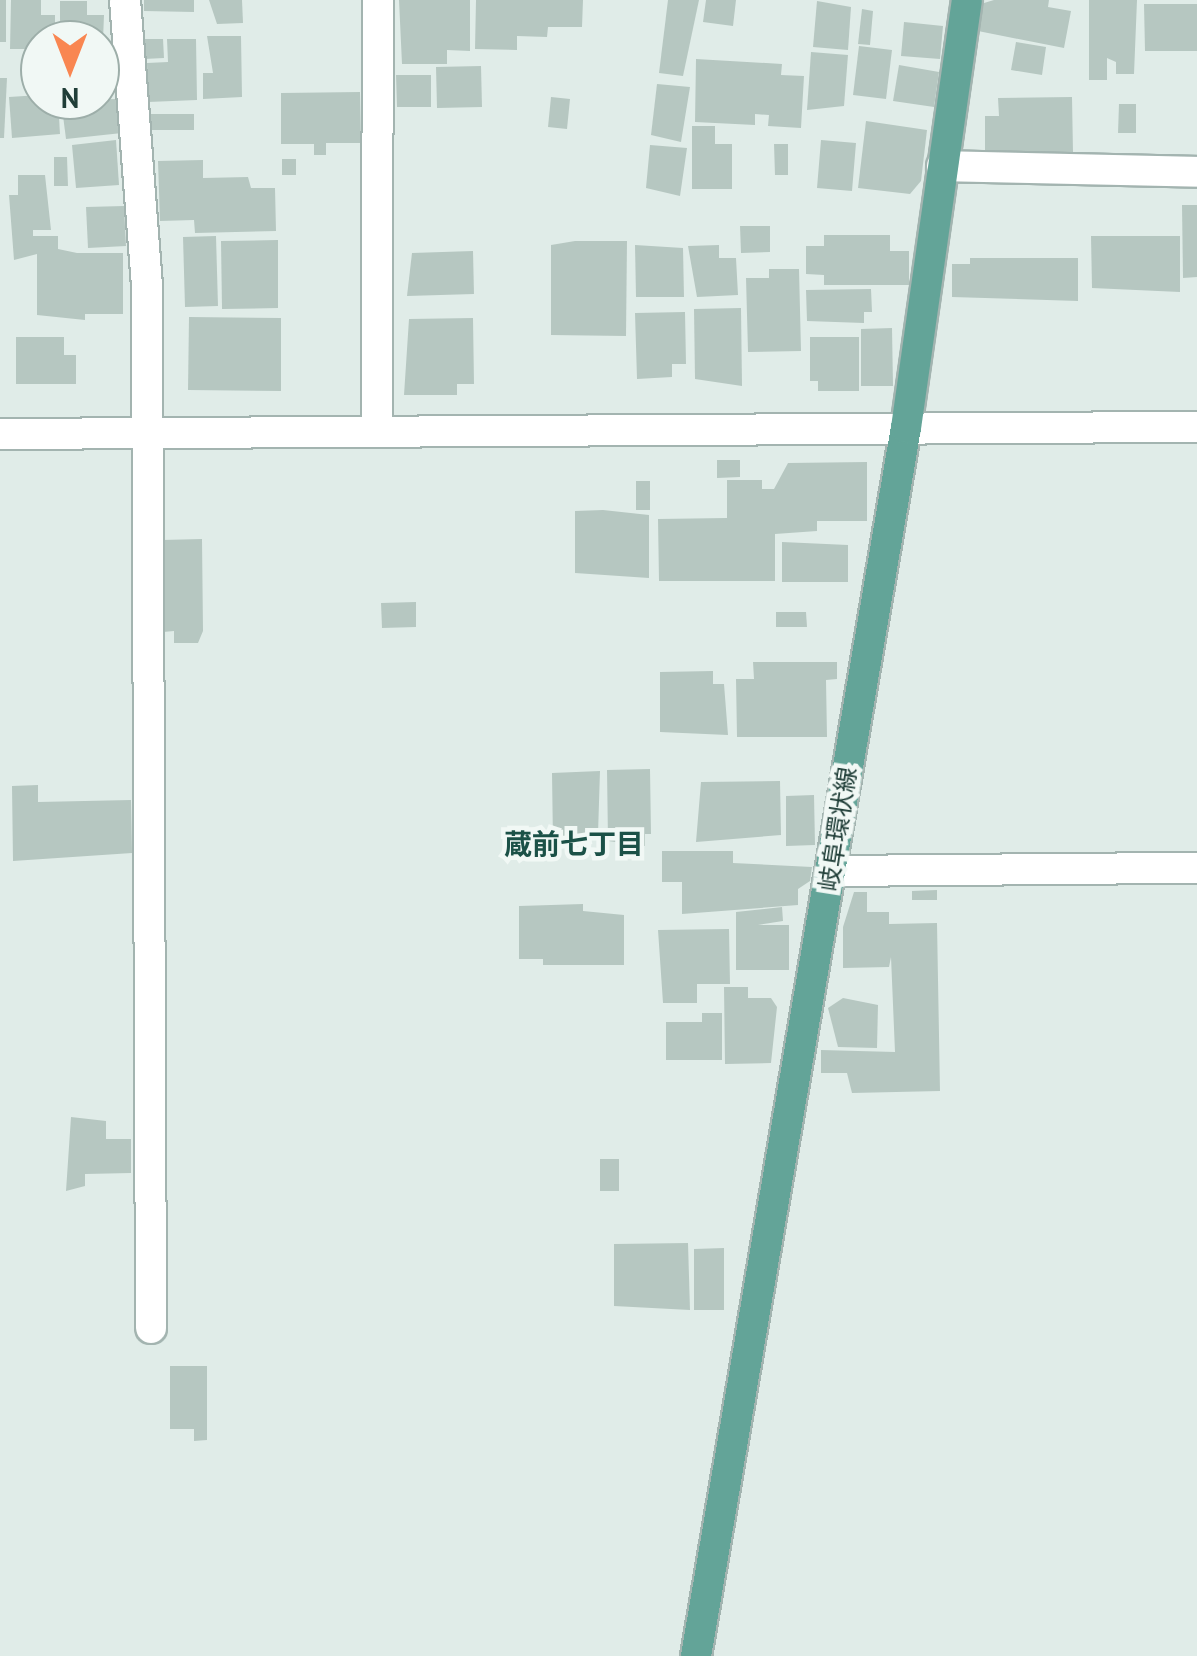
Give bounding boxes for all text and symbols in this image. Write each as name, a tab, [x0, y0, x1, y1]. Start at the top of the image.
north arrow	[20, 20, 120, 120]
text: N	[61, 80, 79, 117]
street label: 岐阜環状線	[813, 765, 863, 893]
district label: 蔵前七丁目	[504, 827, 644, 861]

